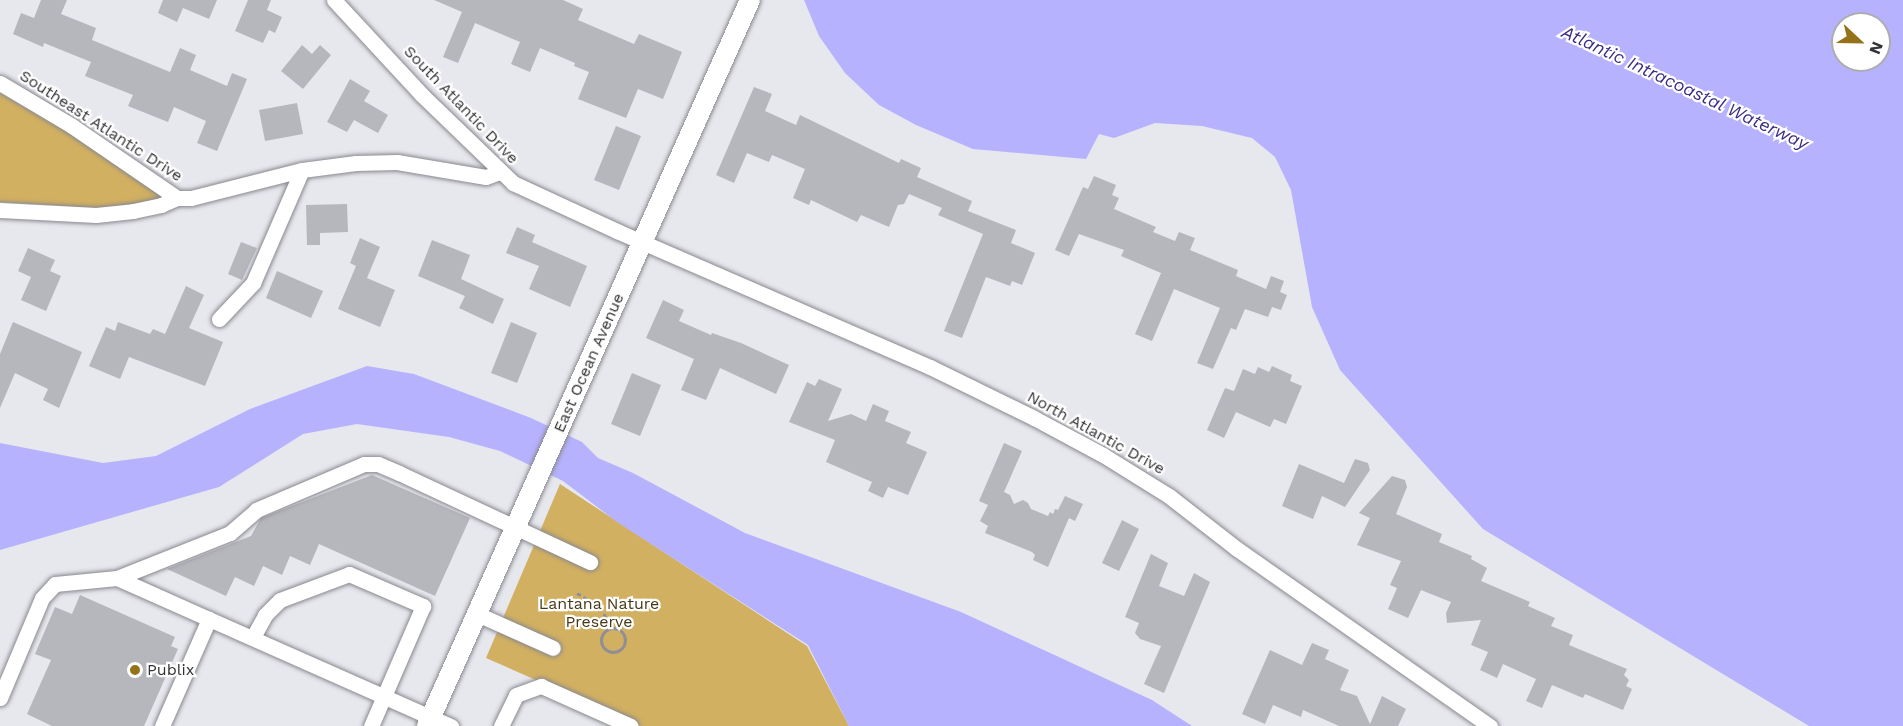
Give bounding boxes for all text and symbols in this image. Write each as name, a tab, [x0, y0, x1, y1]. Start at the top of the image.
north arrow	[1831, 12, 1891, 72]
water label: Atlantic Intracoastal Waterway	[1558, 21, 1812, 155]
text: N	[1865, 39, 1887, 57]
street label: South Atlantic Drive	[399, 42, 523, 168]
street label: Southeast Atlantic Drive	[16, 66, 186, 186]
street label: East Ocean Avenue	[550, 290, 628, 436]
street label: North Atlantic Drive	[1024, 387, 1168, 479]
park label: Lantana Nature Preserve	[538, 594, 660, 632]
place label: Publix	[147, 660, 194, 680]
marker: Publix	[128, 663, 142, 677]

